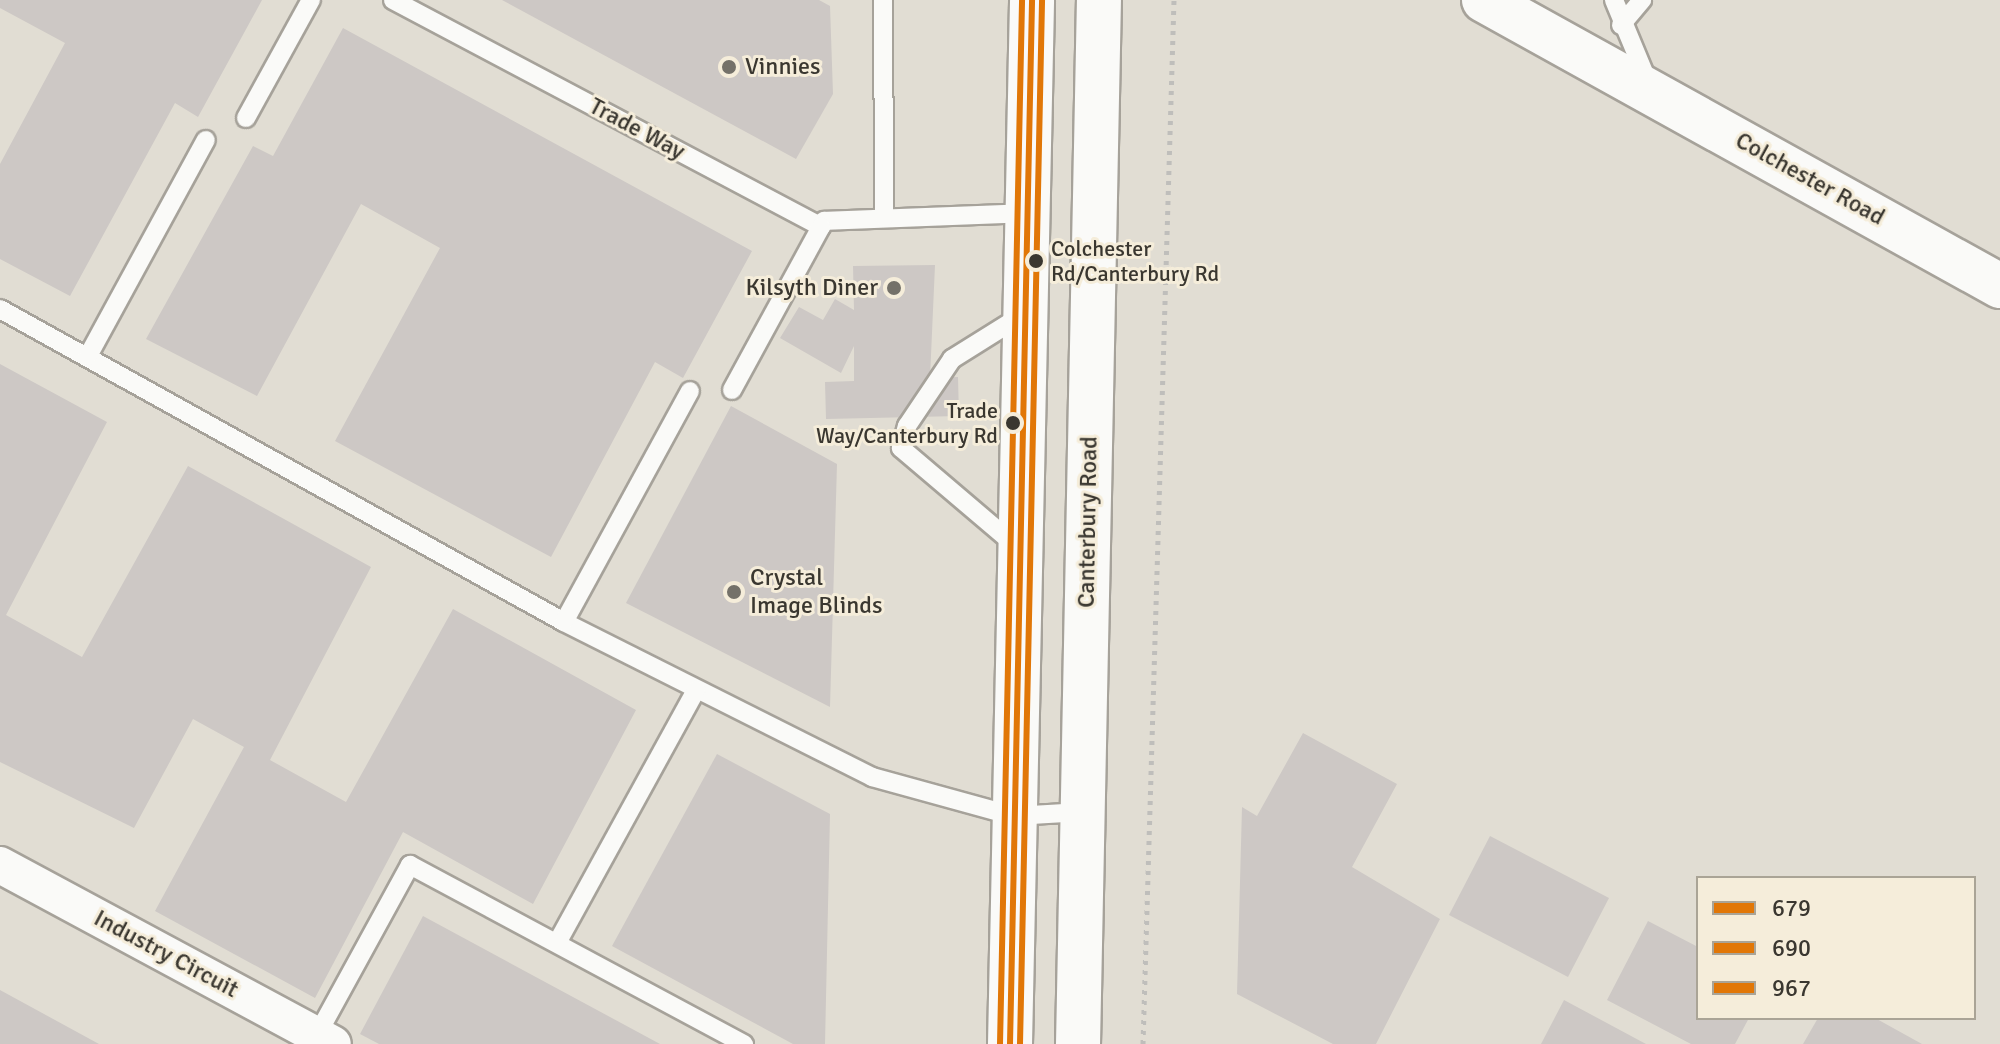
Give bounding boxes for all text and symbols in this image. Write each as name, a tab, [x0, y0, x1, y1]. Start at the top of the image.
place label: Vinnies	[745, 53, 820, 81]
marker: Vinnies	[720, 58, 738, 76]
street label: Trade Way	[584, 92, 690, 166]
street label: Colchester Road	[1730, 126, 1890, 232]
place label: Colchester Rd/Canterbury Rd	[1051, 235, 1219, 286]
marker: Colchester Rd/Canterbury Rd	[1028, 253, 1044, 269]
place label: Kilsyth Diner	[745, 274, 878, 302]
marker: Kilsyth Diner	[885, 279, 903, 297]
place label: Trade Way/Canterbury Rd	[816, 397, 998, 448]
marker: Trade Way/Canterbury Rd	[1005, 415, 1021, 431]
street label: Canterbury Road	[1072, 436, 1104, 608]
place label: Crystal Image Blinds	[750, 564, 882, 620]
marker: Crystal Image Blinds	[725, 583, 743, 601]
legend	[1696, 876, 1976, 1020]
text: 679	[1772, 893, 1811, 923]
street label: Industry Circuit	[89, 904, 243, 1004]
text: 690	[1772, 933, 1811, 963]
text: 967	[1772, 973, 1811, 1003]

